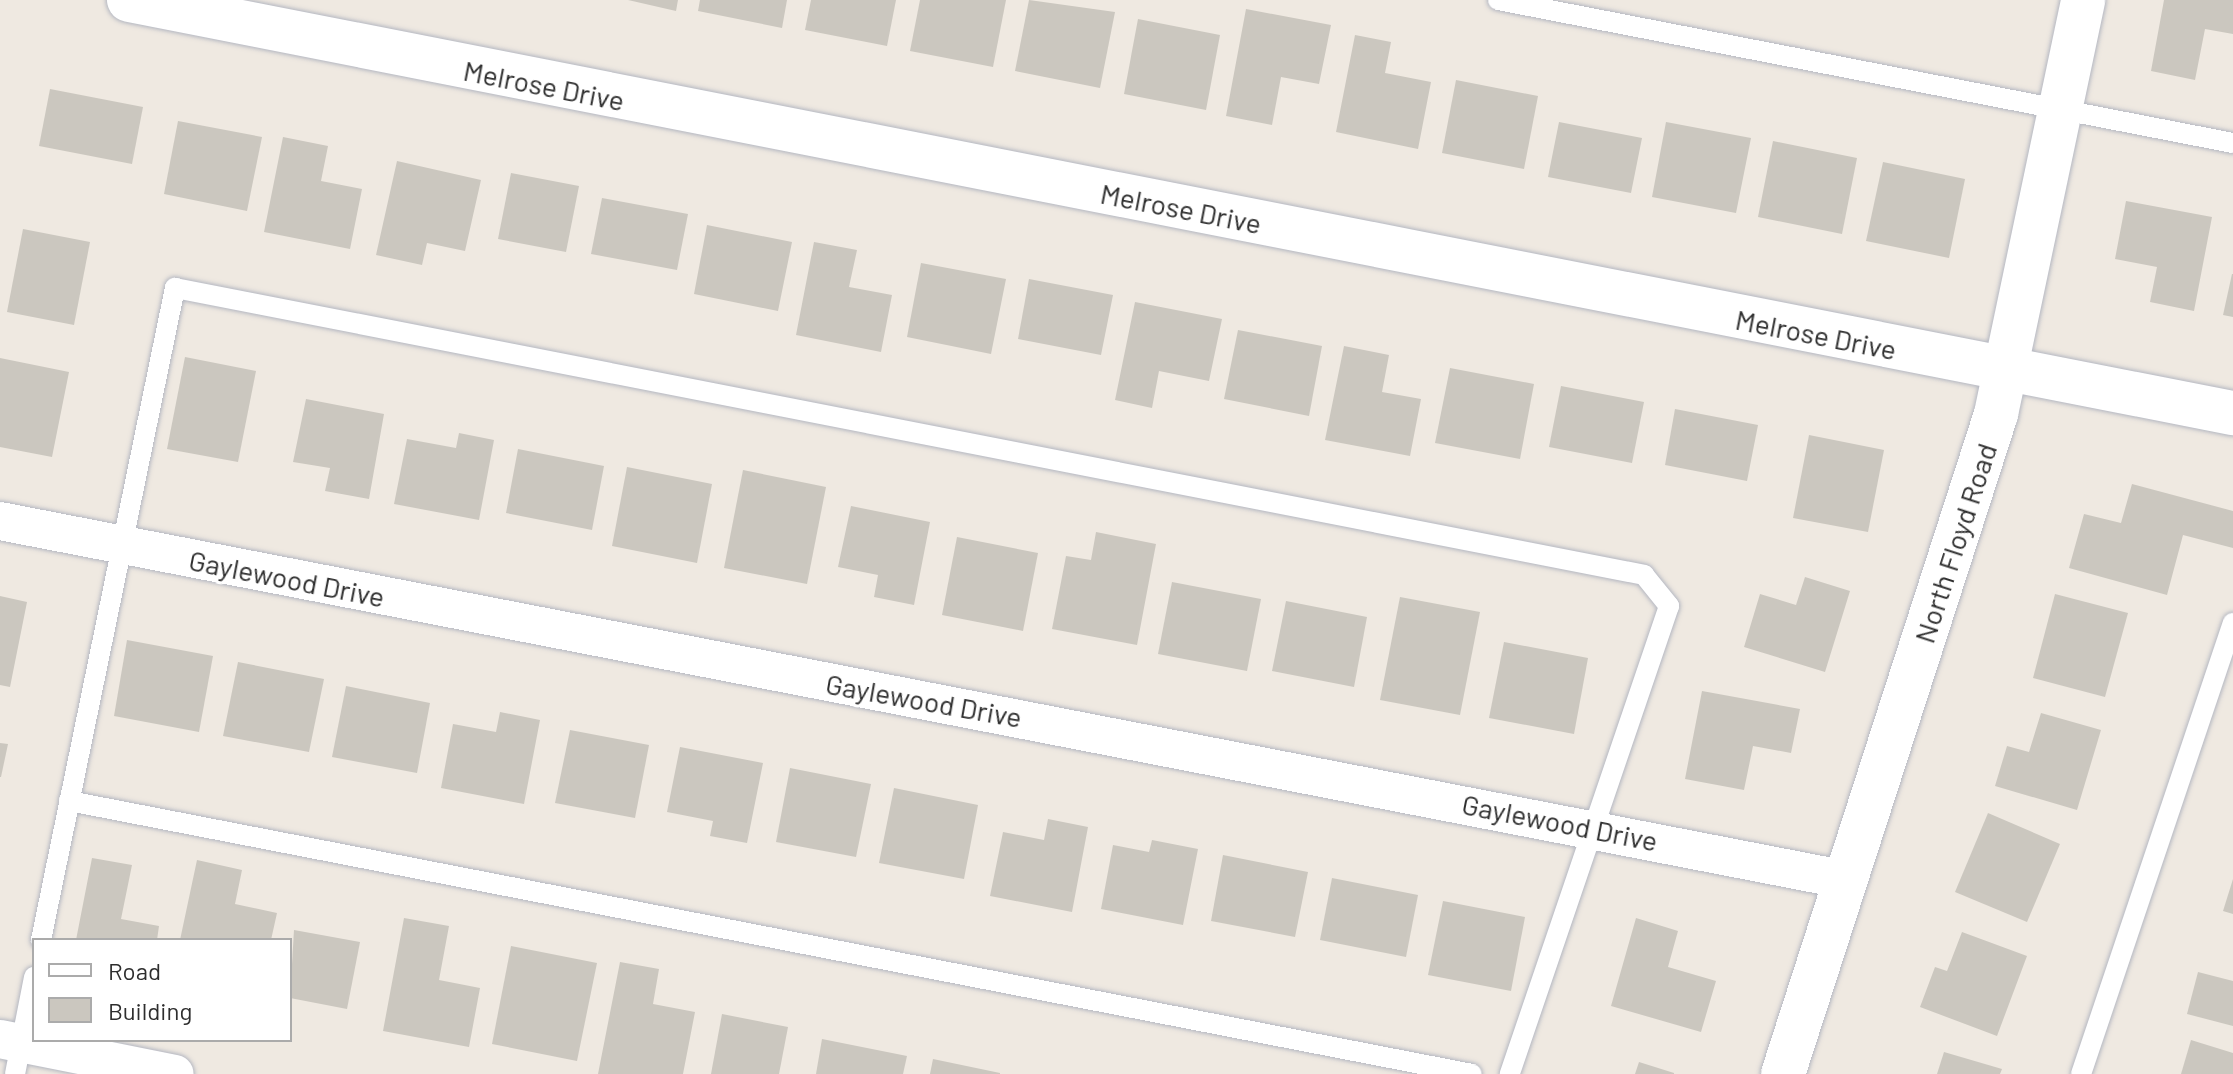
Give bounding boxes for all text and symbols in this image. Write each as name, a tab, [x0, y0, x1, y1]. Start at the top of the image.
street label: Melrose Drive	[461, 53, 627, 117]
street label: Melrose Drive	[1098, 176, 1264, 240]
street label: Melrose Drive	[1733, 302, 1899, 366]
street label: North Floyd Road	[1907, 439, 2003, 647]
street label: Gaylewood Drive	[186, 543, 388, 613]
street label: Gaylewood Drive	[823, 666, 1025, 734]
street label: Gaylewood Drive	[1459, 787, 1661, 857]
legend	[32, 938, 292, 1042]
text: Road	[108, 956, 161, 985]
text: Building	[108, 996, 192, 1025]

